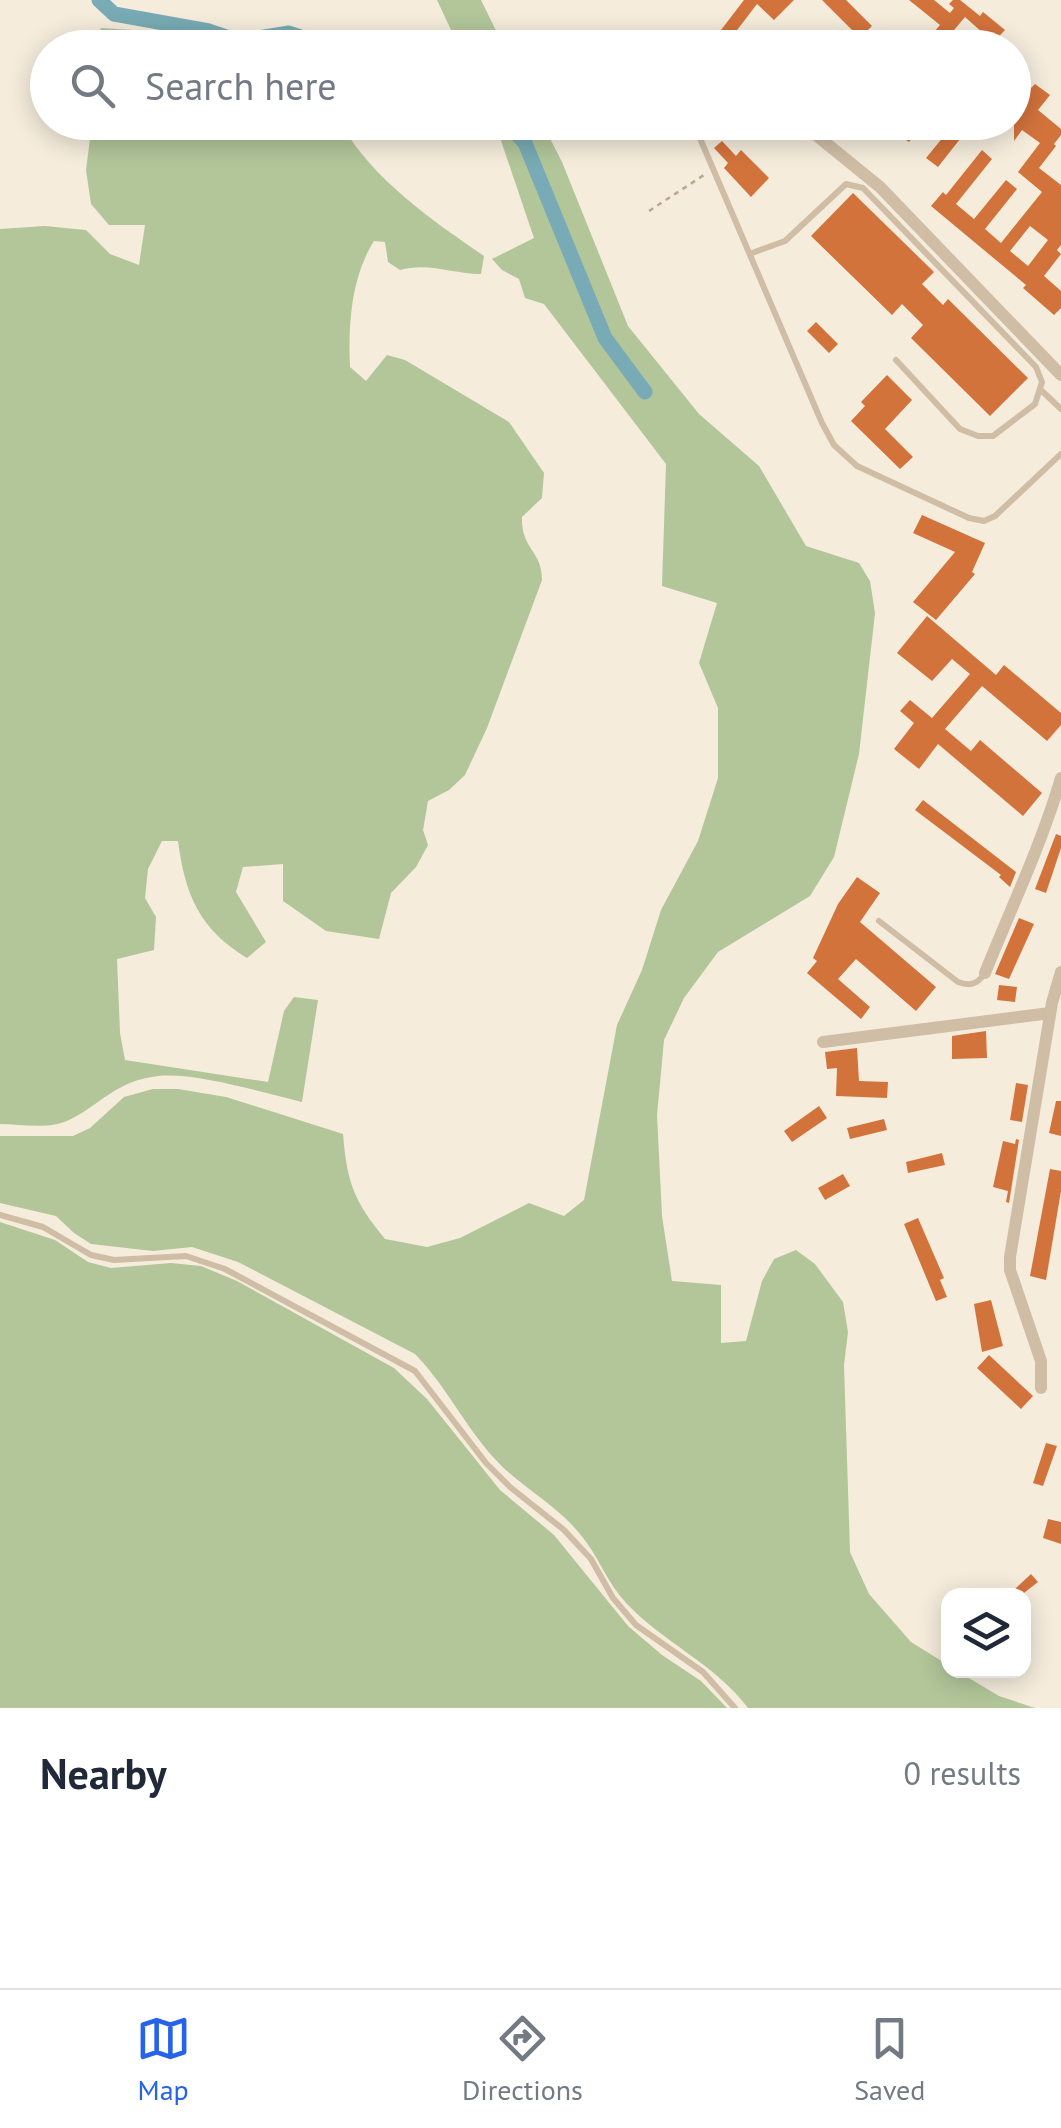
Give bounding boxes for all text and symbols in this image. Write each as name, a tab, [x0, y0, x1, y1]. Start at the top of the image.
search box	[30, 30, 1031, 140]
icon: search	[65, 58, 120, 113]
text: Search here	[145, 61, 337, 110]
map controls	[941, 1588, 1031, 1678]
button: layers	[941, 1588, 1031, 1678]
text: Nearby	[40, 1746, 167, 1801]
text: 0 results	[903, 1752, 1021, 1794]
tab: Map	[136, 2011, 191, 2108]
tab: Directions	[462, 2011, 583, 2108]
tab: Saved	[854, 2011, 925, 2108]

